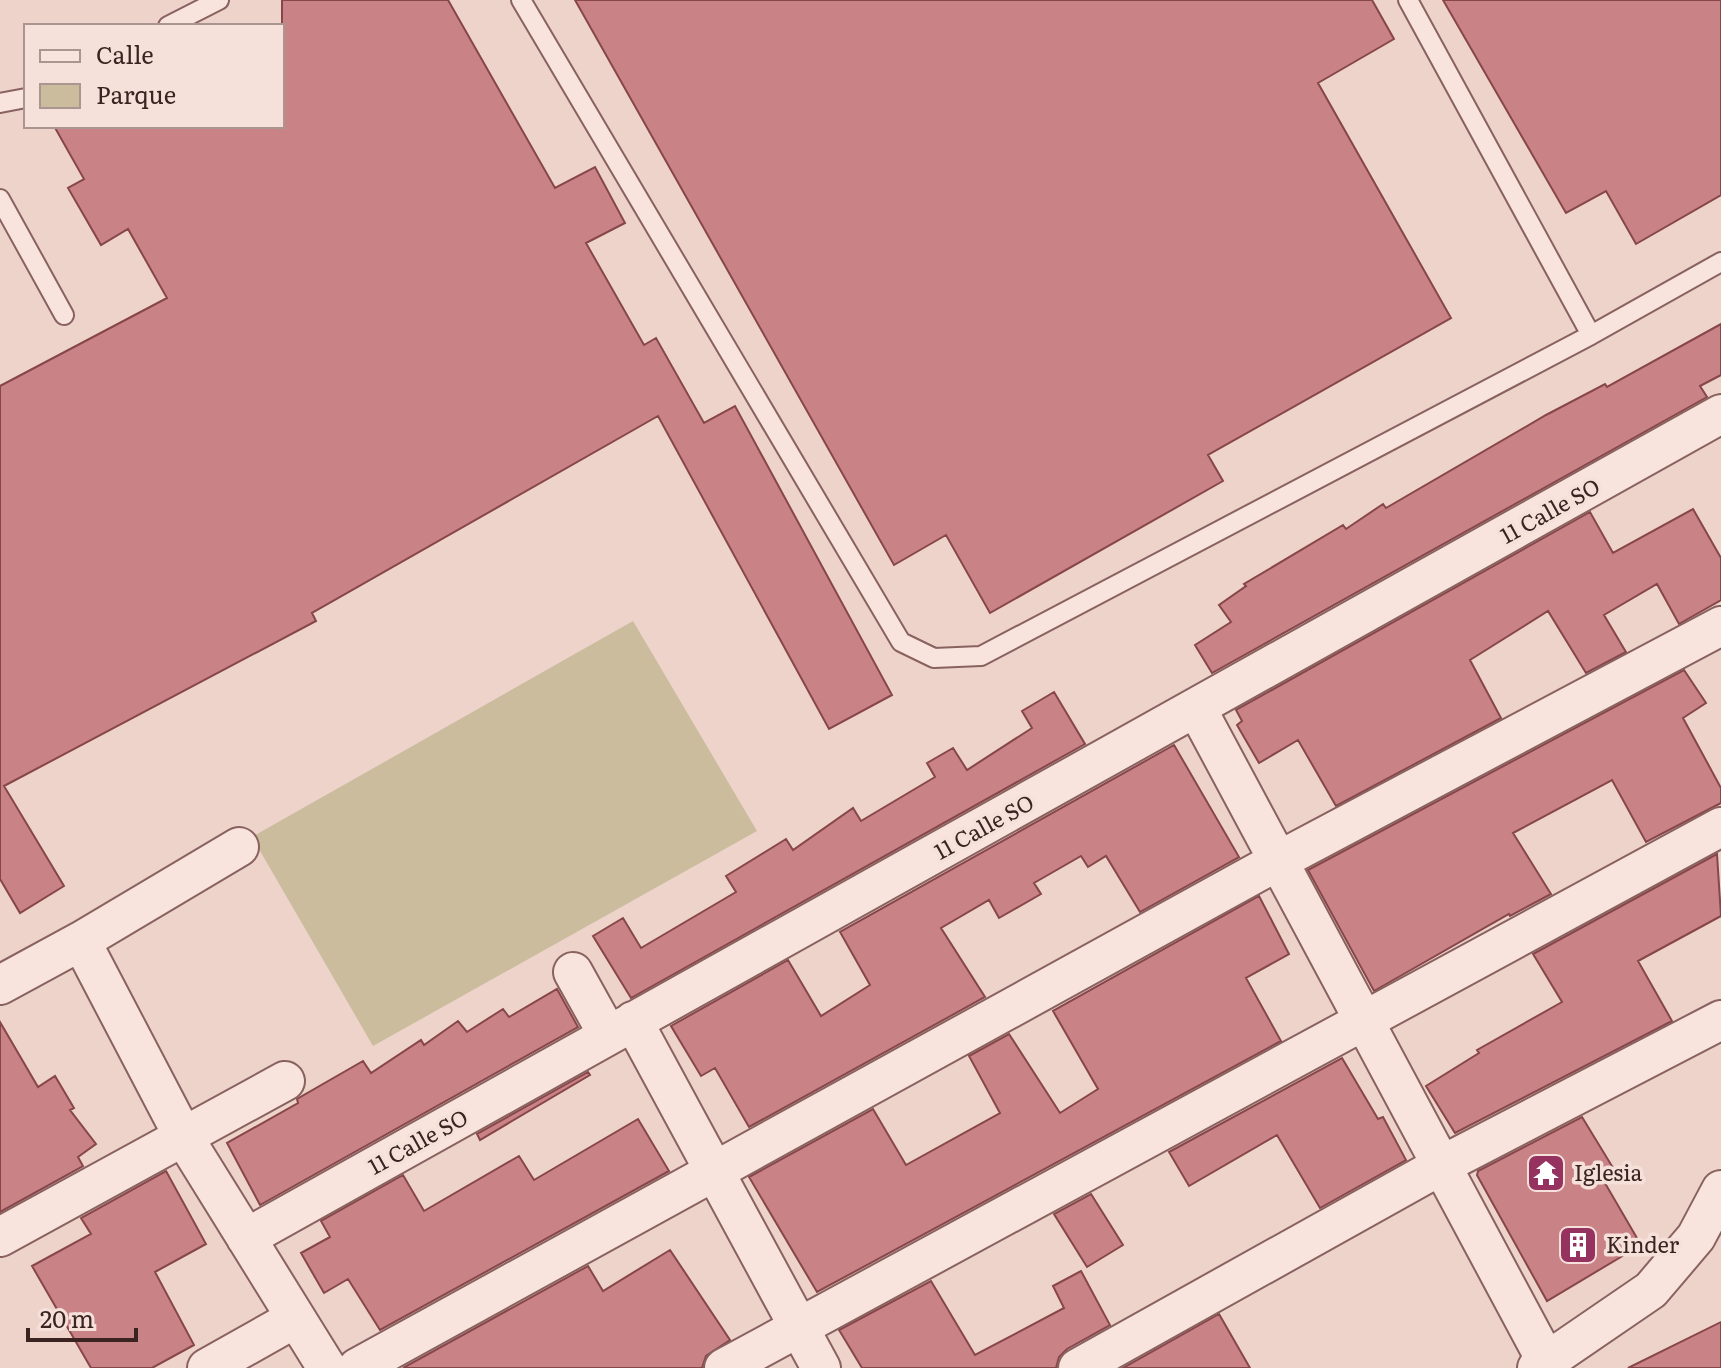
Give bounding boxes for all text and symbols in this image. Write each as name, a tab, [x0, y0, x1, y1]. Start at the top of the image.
legend	[24, 24, 284, 128]
text: Calle	[96, 36, 154, 71]
text: Parque	[96, 76, 176, 111]
street label: 11 Calle SO	[1493, 469, 1605, 551]
street label: 11 Calle SO	[927, 785, 1039, 867]
street label: 11 Calle SO	[361, 1100, 473, 1182]
temple icon: Iglesia	[1525, 1152, 1567, 1194]
place label: Iglesia	[1574, 1155, 1643, 1188]
building icon: Kinder	[1557, 1224, 1599, 1266]
place label: Kinder	[1606, 1227, 1680, 1260]
scale bar	[28, 1292, 136, 1342]
text: 20 m	[40, 1300, 94, 1335]

